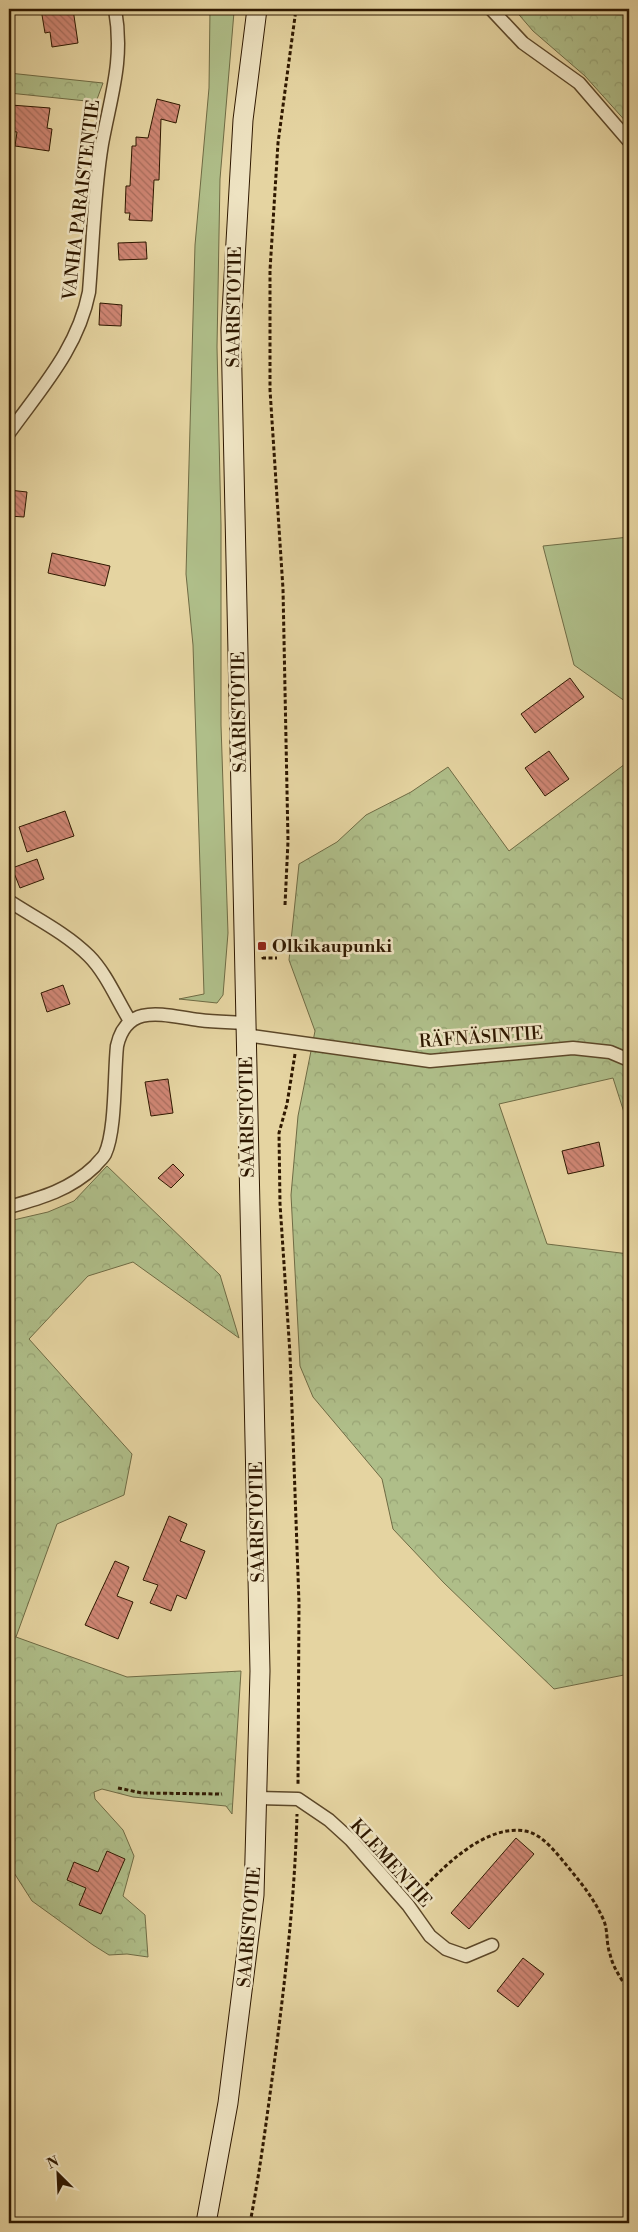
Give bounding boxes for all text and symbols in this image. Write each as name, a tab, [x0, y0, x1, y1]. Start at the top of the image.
street label: VANHA PARAISTENTIE	[58, 98, 105, 303]
street label: SAARISTOTIE	[222, 246, 247, 368]
street label: SAARISTOTIE	[227, 651, 252, 773]
place label: Olkikaupunki	[272, 935, 392, 958]
marker: Olkikaupunki	[256, 940, 268, 952]
street label: RÄFNÄSINTIE	[418, 1022, 544, 1053]
street label: SAARISTOTIE	[235, 1056, 260, 1178]
street label: SAARISTOTIE	[245, 1461, 270, 1583]
street label: KLEMENTIE	[345, 1814, 436, 1912]
street label: SAARISTOTIE	[233, 1866, 266, 1989]
north arrow	[32, 2150, 82, 2200]
text: N	[44, 2153, 62, 2174]

